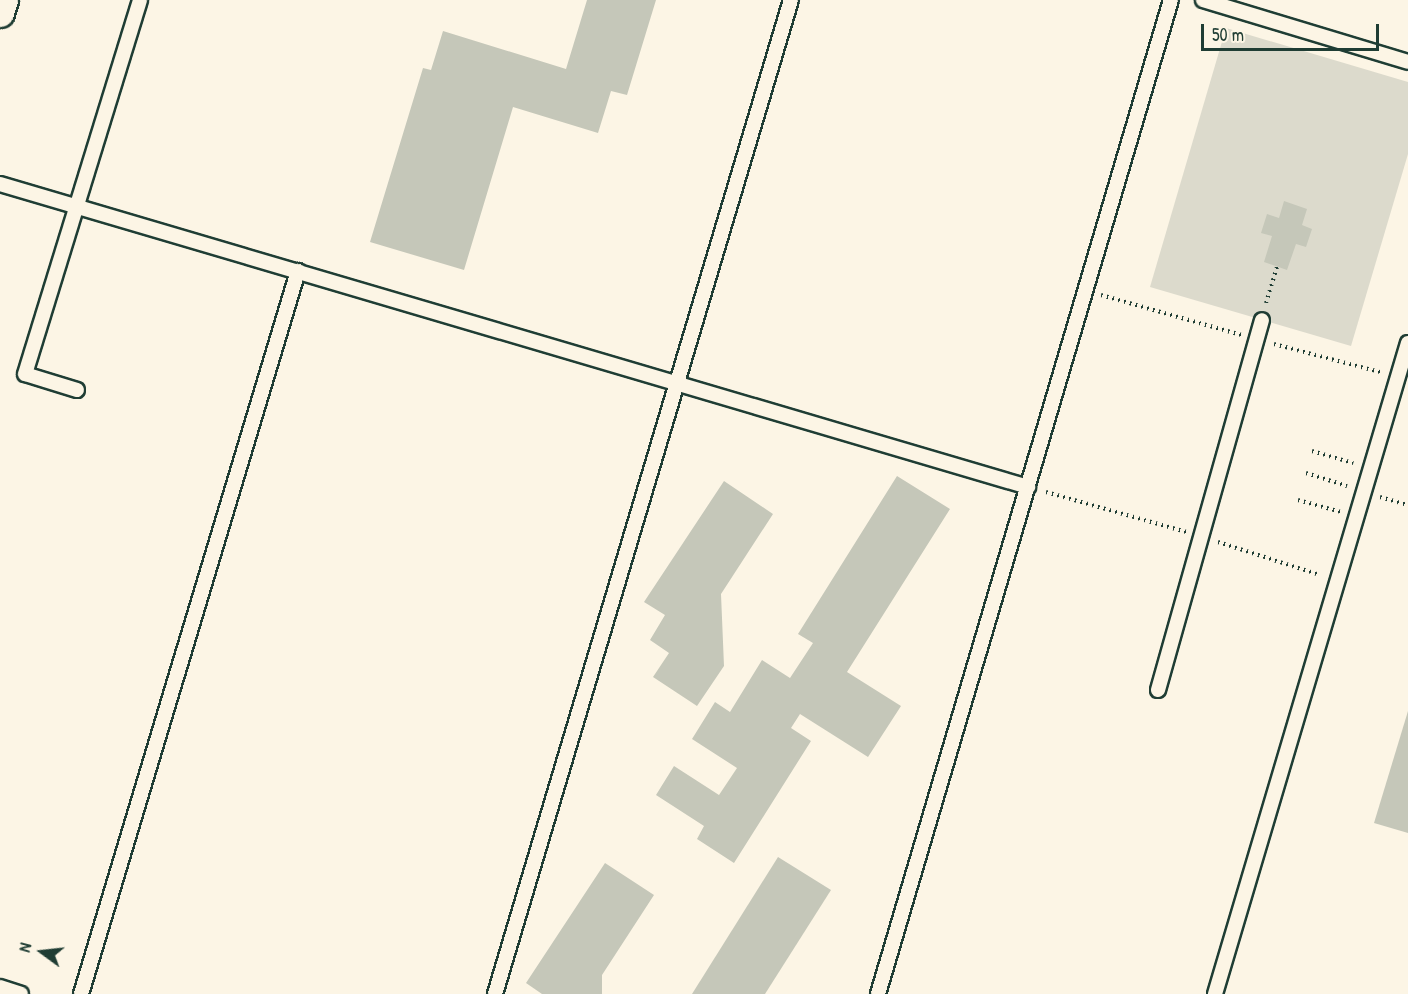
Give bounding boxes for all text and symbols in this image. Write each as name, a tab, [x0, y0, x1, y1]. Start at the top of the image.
scale bar	[1204, 12, 1382, 50]
text: 50 m	[1212, 22, 1244, 47]
north arrow	[12, 922, 72, 982]
text: N	[13, 940, 36, 954]

